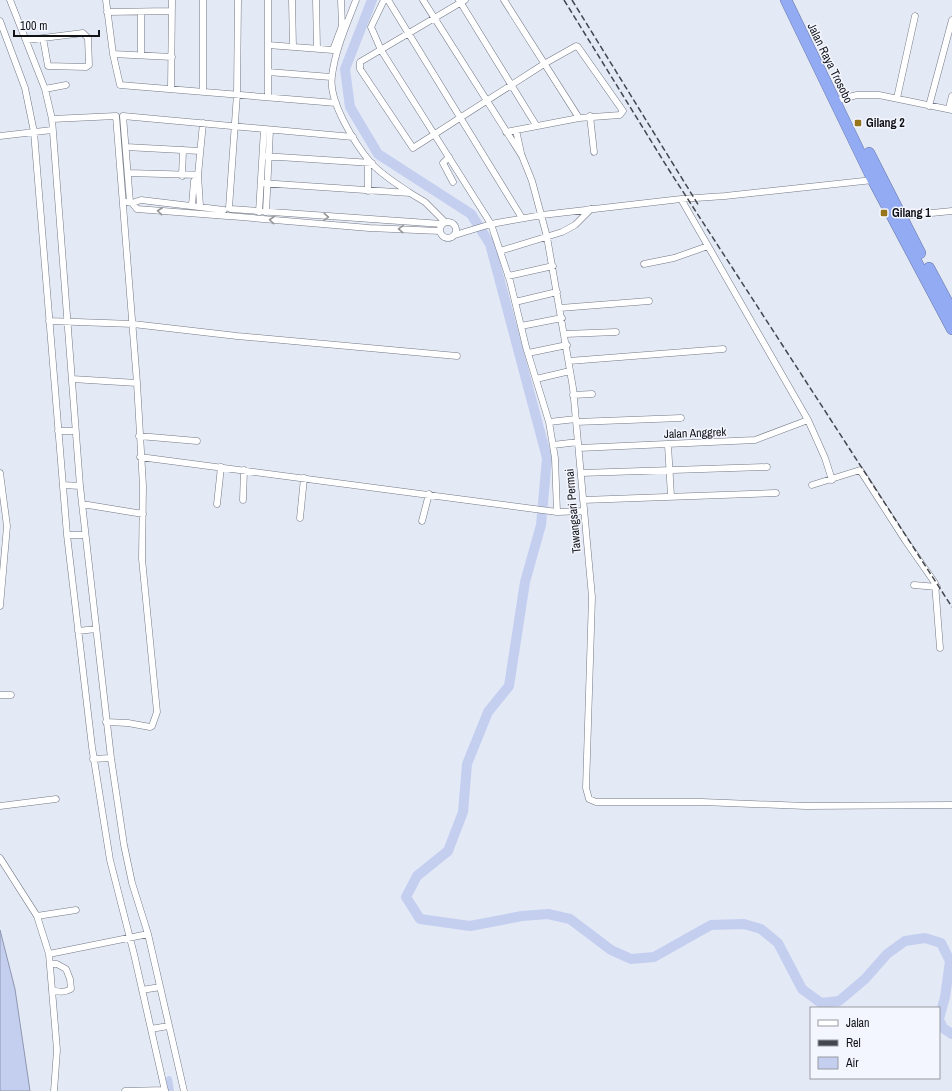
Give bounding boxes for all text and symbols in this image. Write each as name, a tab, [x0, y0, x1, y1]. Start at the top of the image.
scale bar	[14, 12, 99, 38]
text: 100 m	[20, 18, 47, 34]
street label: Jalan Raya Trosobo	[804, 20, 856, 106]
place label: Gilang 2	[866, 115, 905, 131]
marker: Gilang 2	[853, 118, 863, 128]
place label: Gilang 1	[892, 205, 931, 221]
one-way arrow	[157, 207, 163, 216]
marker: Gilang 1	[879, 208, 889, 218]
one-way arrow	[323, 212, 329, 221]
one-way arrow	[269, 216, 275, 225]
one-way arrow	[398, 225, 404, 234]
street label: Jalan Anggrek	[664, 424, 727, 442]
street label: Tawangsari Permai	[561, 468, 585, 554]
legend	[810, 1007, 940, 1079]
text: Jalan	[846, 1015, 870, 1031]
text: Rel	[846, 1035, 861, 1051]
text: Air	[845, 1055, 859, 1071]

